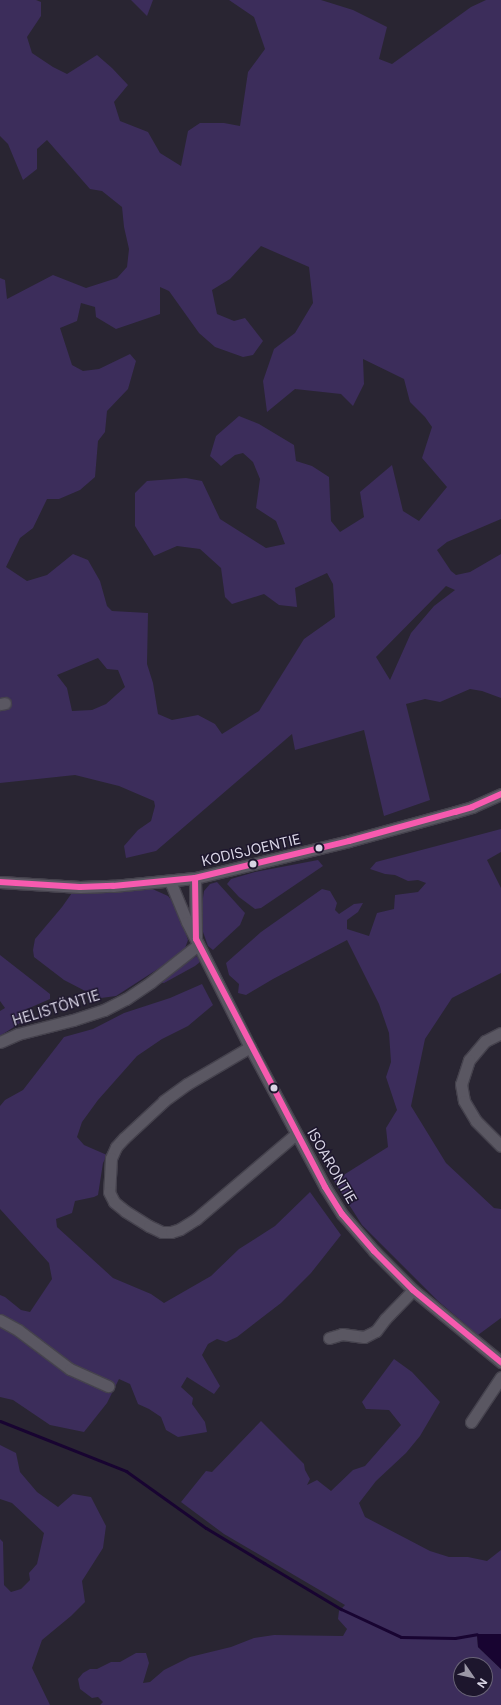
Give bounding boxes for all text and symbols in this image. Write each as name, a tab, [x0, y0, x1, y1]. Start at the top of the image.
street label: KODISJOENTIE	[200, 830, 302, 870]
unlabelled marker	[314, 843, 324, 853]
unlabelled marker	[248, 859, 258, 869]
street label: HELISTÖNTIE	[10, 987, 102, 1029]
unlabelled marker	[269, 1083, 279, 1093]
street label: ISOARONTIE	[304, 1125, 360, 1207]
north arrow	[453, 1657, 493, 1697]
text: N	[474, 1676, 490, 1691]

